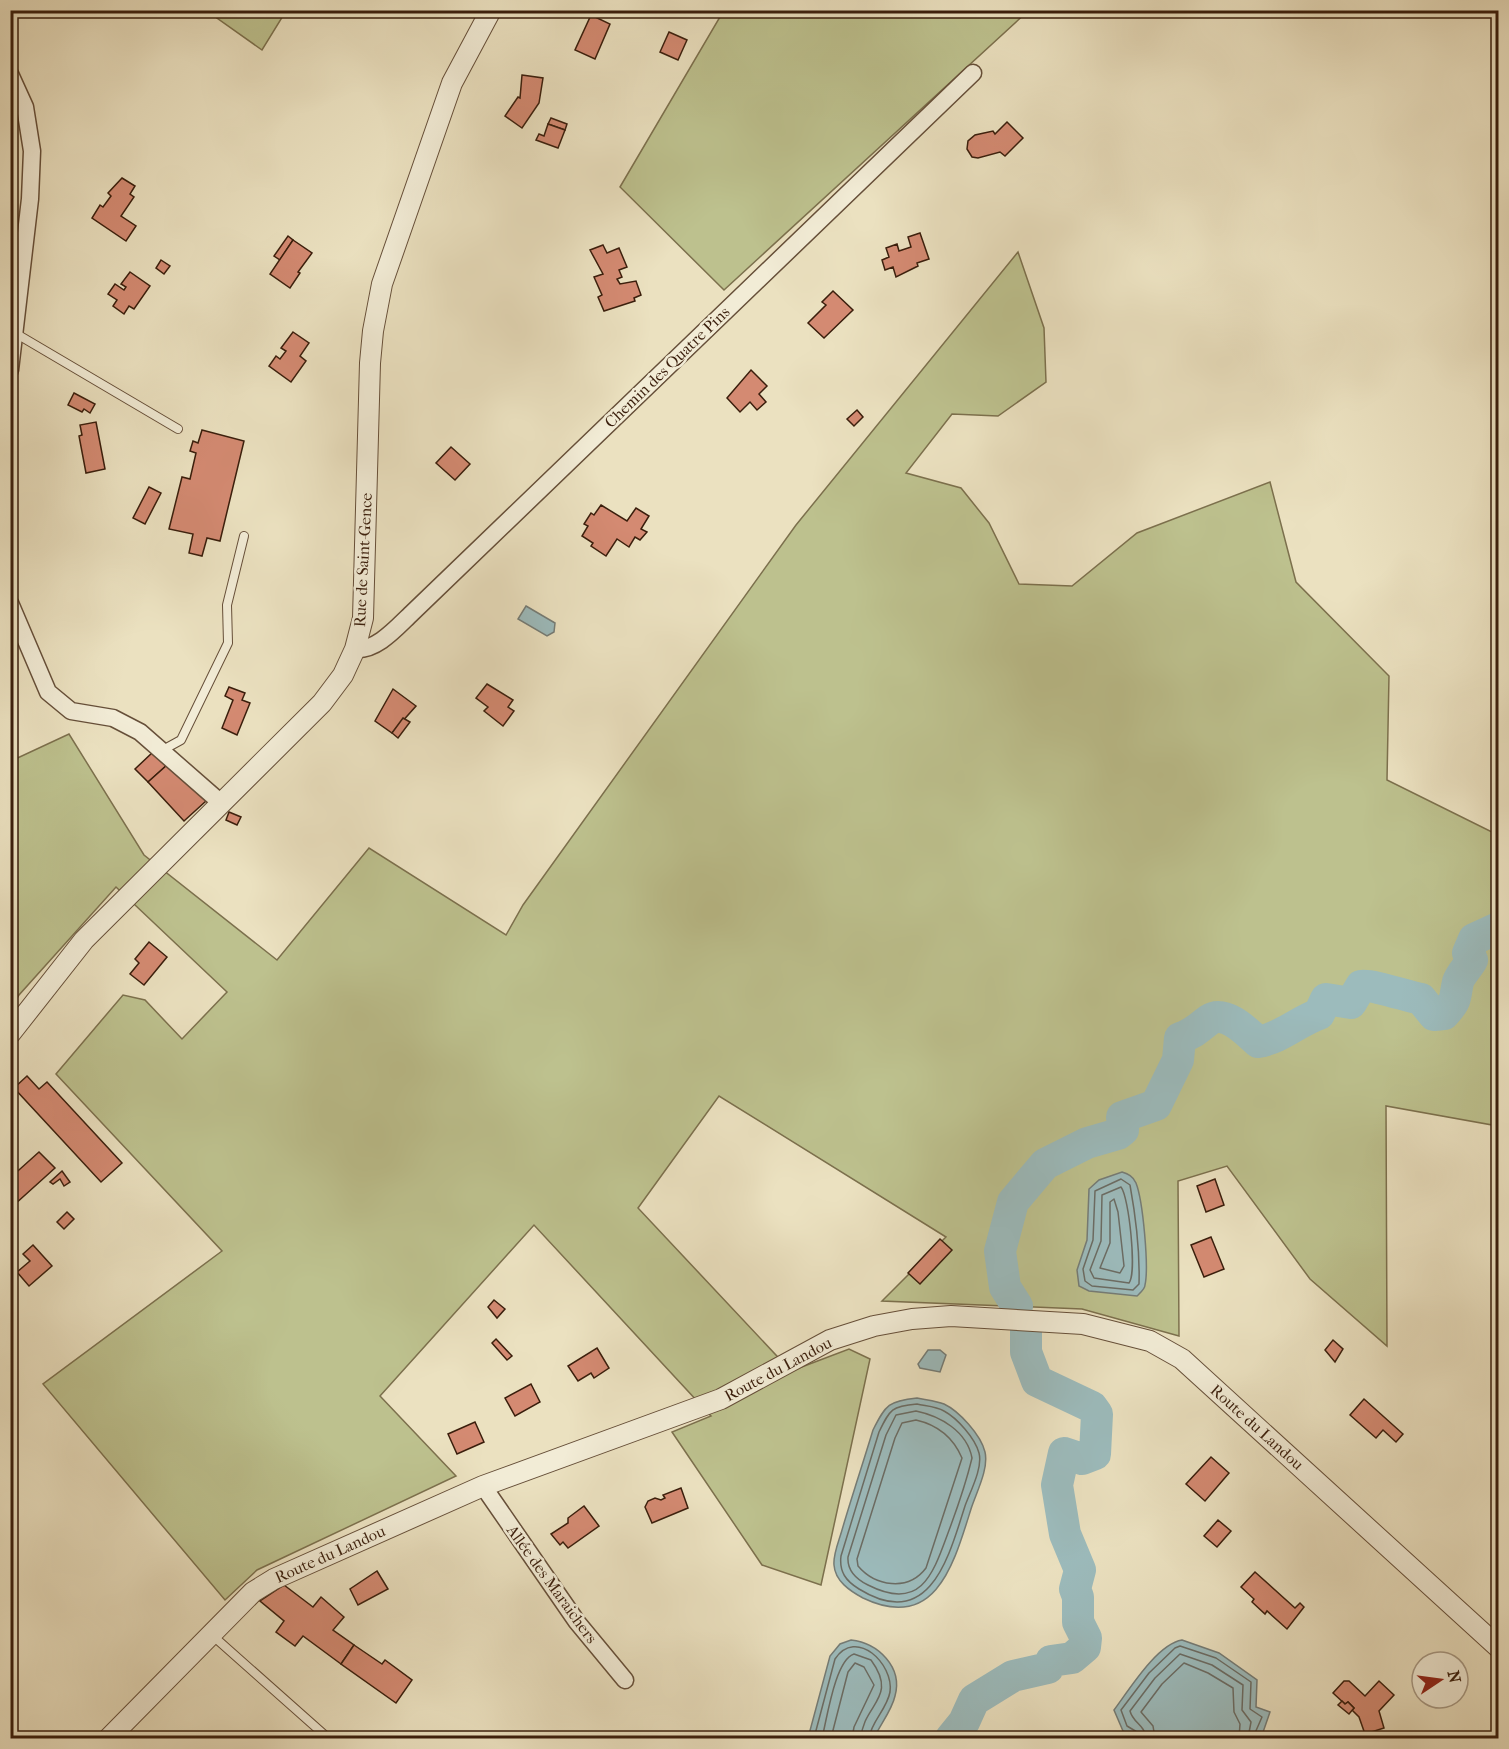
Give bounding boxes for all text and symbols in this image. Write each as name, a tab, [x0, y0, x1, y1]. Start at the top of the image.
street label: Chemin des Quatre Pins	[601, 302, 734, 432]
street label: Rue de Saint-Gence	[350, 492, 376, 628]
street label: Route du Landou	[721, 1333, 835, 1405]
street label: Route du Landou	[1207, 1380, 1307, 1474]
street label: Allée des Maraichers	[502, 1520, 601, 1647]
street label: Route du Landou	[272, 1521, 388, 1587]
north arrow	[1410, 1650, 1470, 1710]
text: N	[1444, 1669, 1465, 1686]

